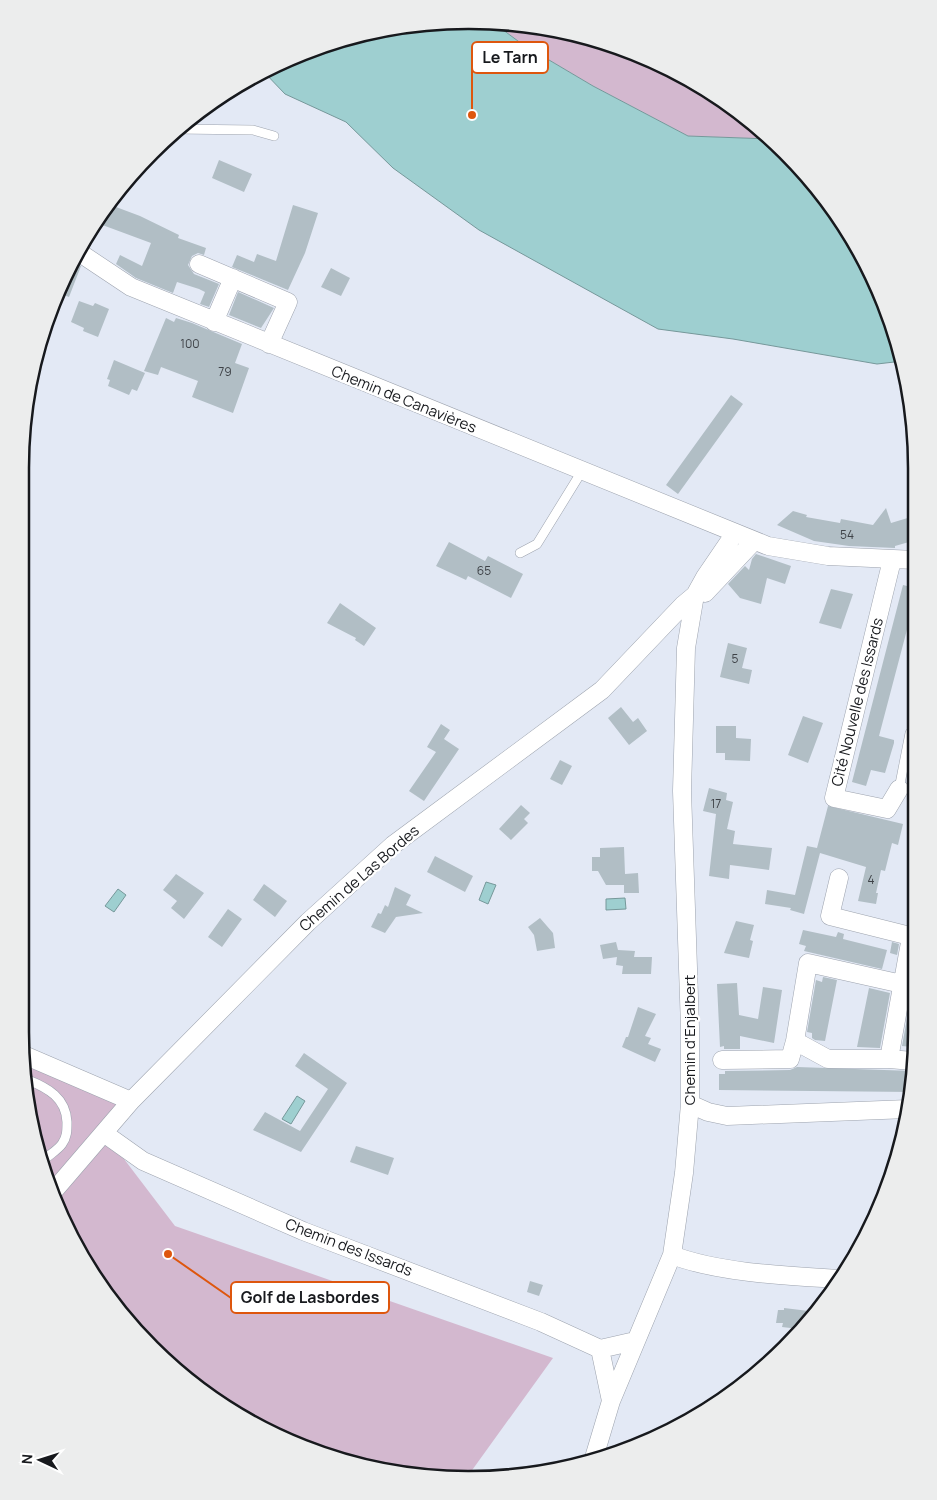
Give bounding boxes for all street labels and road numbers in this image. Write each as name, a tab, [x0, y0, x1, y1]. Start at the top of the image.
street label: Chemin de Canavières	[328, 360, 480, 438]
street label: Cité Nouvelle des Issards	[826, 615, 888, 789]
street label: Chemin de Las Bordes	[294, 820, 424, 936]
street label: Chemin d'Enjalbert	[679, 975, 700, 1105]
street label: Chemin des Issards	[282, 1213, 416, 1281]

